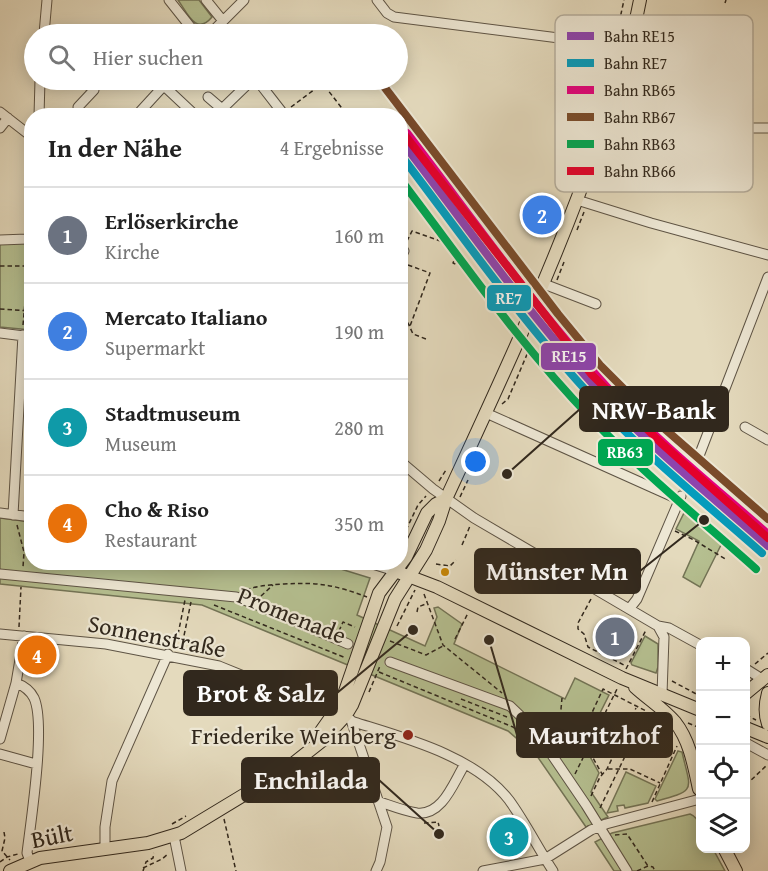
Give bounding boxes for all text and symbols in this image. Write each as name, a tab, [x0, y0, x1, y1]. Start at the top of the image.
legend	[555, 15, 753, 192]
search box	[24, 24, 408, 90]
text: Bahn RE15	[604, 24, 675, 48]
icon: search	[45, 41, 78, 74]
text: Hier suchen	[93, 41, 203, 73]
text: Bahn RE7	[604, 51, 667, 75]
text: Bahn RB65	[604, 78, 676, 102]
text: Bahn RB67	[604, 105, 676, 129]
text: In der Nähe	[48, 128, 182, 167]
text: Bahn RB63	[604, 132, 676, 156]
text: 4 Ergebnisse	[280, 133, 384, 162]
text: Bahn RB66	[604, 159, 676, 183]
pin: 2	[522, 192, 562, 238]
text: Erlöserkirche	[105, 205, 239, 237]
text: 1	[62, 221, 73, 250]
text: 160 m	[334, 221, 384, 250]
text: Kirche	[105, 237, 160, 266]
line badge: RE7	[486, 284, 532, 312]
text: RE7	[496, 286, 522, 310]
text: Mercato Italiano	[105, 301, 267, 333]
text: 2	[62, 317, 73, 346]
text: 190 m	[334, 317, 384, 346]
text: Supermarkt	[105, 333, 205, 362]
line badge: RE15	[540, 342, 597, 371]
text: RE15	[551, 344, 587, 368]
callout: NRW-Bank	[580, 387, 728, 431]
text: NRW-Bank	[592, 390, 716, 429]
text: Stadtmuseum	[105, 397, 240, 429]
text: 3	[62, 413, 73, 442]
text: 280 m	[334, 413, 384, 442]
text: Museum	[105, 429, 177, 458]
line badge: RB63	[597, 438, 654, 467]
text: RB63	[607, 440, 643, 464]
your location	[461, 447, 490, 476]
text: Cho & Riso	[105, 493, 209, 525]
text: 4	[62, 509, 73, 538]
text: 350 m	[334, 509, 384, 538]
text: Restaurant	[105, 525, 197, 554]
callout: Münster Mn	[475, 549, 640, 593]
text: Münster Mn	[486, 551, 629, 590]
unlabelled marker	[439, 566, 451, 578]
street label: Promenade	[232, 577, 352, 653]
street label: Sonnenstraße	[85, 605, 229, 667]
pin: 1	[596, 614, 634, 660]
pin: 4	[18, 632, 57, 678]
map controls	[696, 637, 750, 853]
button: +	[696, 637, 750, 691]
callout: Brot & Salz	[184, 671, 337, 715]
text: Brot & Salz	[197, 673, 325, 712]
button: −	[696, 691, 750, 745]
callout: Mauritzhof	[517, 713, 672, 757]
text: Mauritzhof	[528, 715, 662, 754]
place label: Friederike Weinberg	[191, 718, 396, 753]
marker: Friederike Weinberg	[401, 728, 415, 742]
button: locate	[696, 745, 750, 799]
callout: Enchilada	[242, 758, 379, 802]
text: Enchilada	[254, 760, 369, 799]
button: layers	[696, 799, 750, 853]
pin: 3	[490, 814, 528, 860]
street label: Bült	[28, 815, 76, 857]

